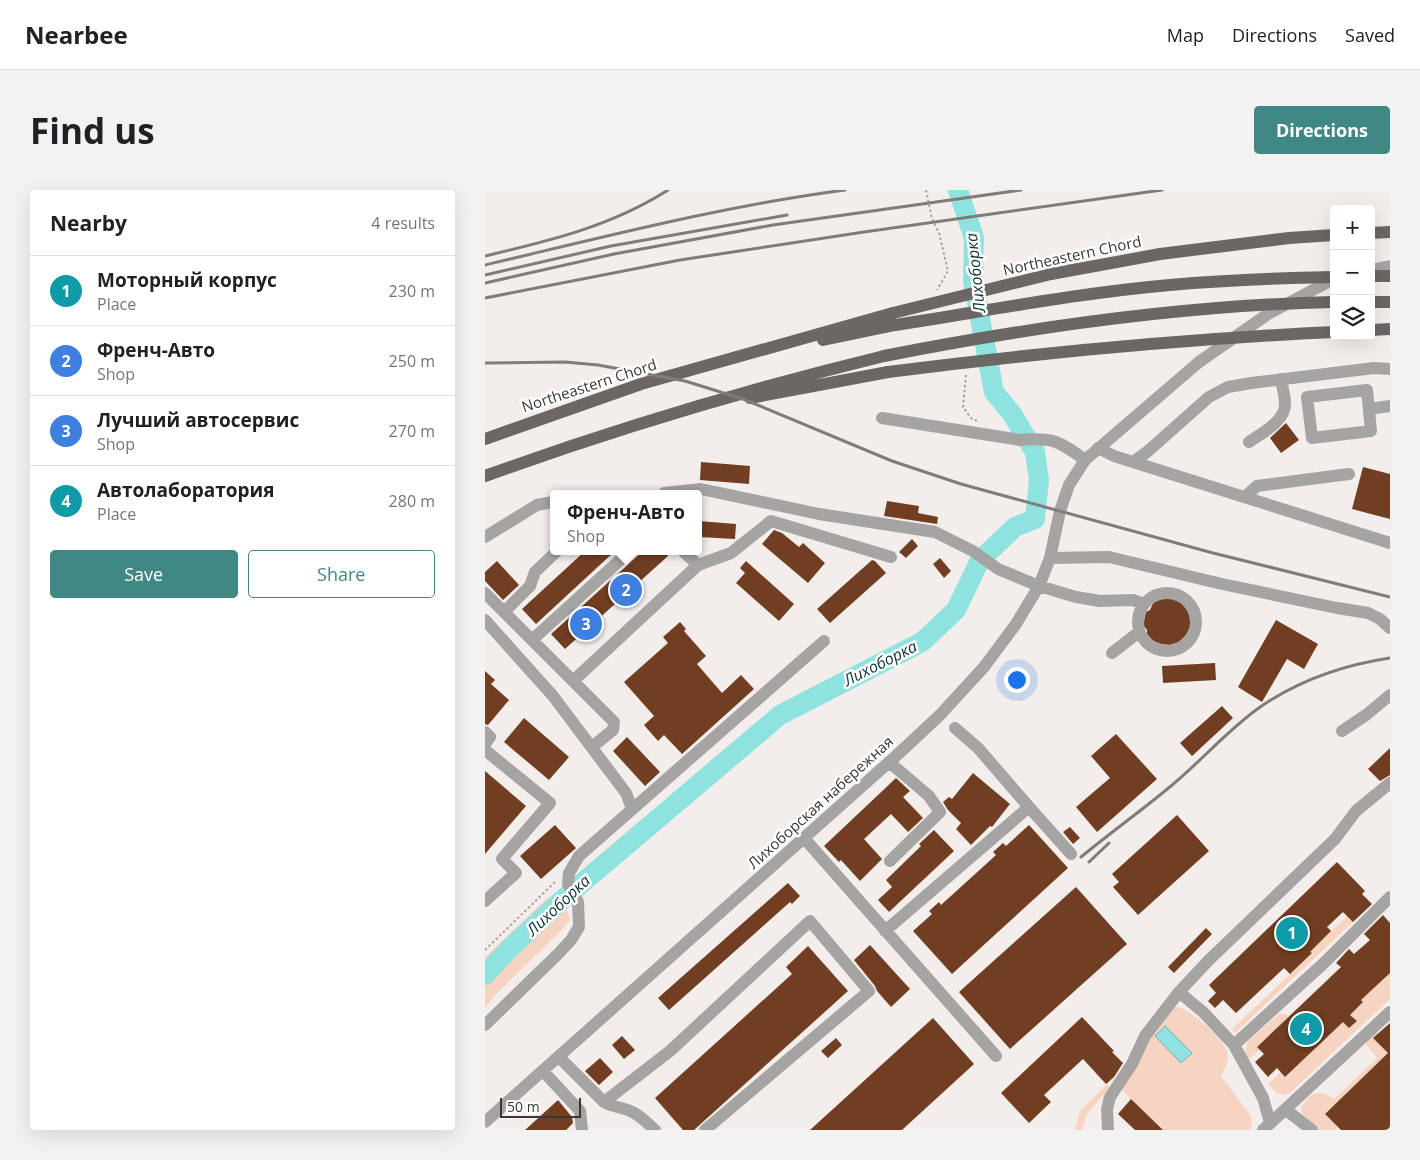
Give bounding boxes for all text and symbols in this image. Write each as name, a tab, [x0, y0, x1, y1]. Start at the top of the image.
text: Nearbee	[25, 18, 128, 51]
text: Map	[1167, 23, 1204, 47]
text: Directions	[1232, 23, 1317, 47]
text: Saved	[1345, 23, 1395, 47]
button: Directions	[1254, 106, 1390, 154]
text: Find us	[30, 107, 155, 154]
map controls	[1330, 205, 1375, 340]
button: +	[1330, 205, 1375, 250]
text: Nearby	[50, 209, 127, 237]
text: 4 results	[371, 212, 435, 234]
street label: Northeastern Chord	[1001, 231, 1143, 279]
water label: Лихоборка	[960, 232, 990, 315]
button: −	[1330, 250, 1375, 295]
text: Моторный корпус	[97, 267, 277, 293]
text: 1	[61, 280, 71, 302]
text: 230 m	[389, 280, 435, 302]
text: Place	[97, 293, 136, 315]
button: layers	[1330, 295, 1375, 340]
text: Френч-Авто	[97, 337, 215, 363]
text: 2	[61, 350, 71, 372]
text: 250 m	[389, 350, 435, 372]
street label: Northeastern Chord	[519, 354, 659, 416]
text: Shop	[97, 363, 135, 385]
text: Лучший автосервис	[97, 407, 299, 433]
text: 3	[61, 420, 71, 442]
text: 270 m	[389, 420, 435, 442]
text: Shop	[97, 433, 135, 455]
text: Автолаборатория	[97, 477, 274, 503]
text: 4	[61, 490, 71, 512]
text: 280 m	[389, 490, 435, 512]
popup	[550, 490, 702, 555]
text: Френч-Авто	[567, 499, 685, 525]
text: Place	[97, 503, 136, 525]
text: Shop	[567, 525, 605, 547]
button: Save	[50, 550, 238, 598]
button: Share	[248, 550, 435, 598]
pin: 2	[610, 571, 642, 609]
pin: 3	[570, 605, 602, 643]
water label: Лихоборка	[838, 635, 921, 691]
your location	[1004, 667, 1030, 693]
street label: Лихоборская набережная	[743, 731, 897, 873]
water label: Лихоборка	[521, 870, 595, 941]
pin: 1	[1276, 914, 1308, 952]
pin: 4	[1290, 1010, 1322, 1048]
scale bar	[500, 1095, 581, 1118]
text: 50 m	[507, 1097, 540, 1116]

